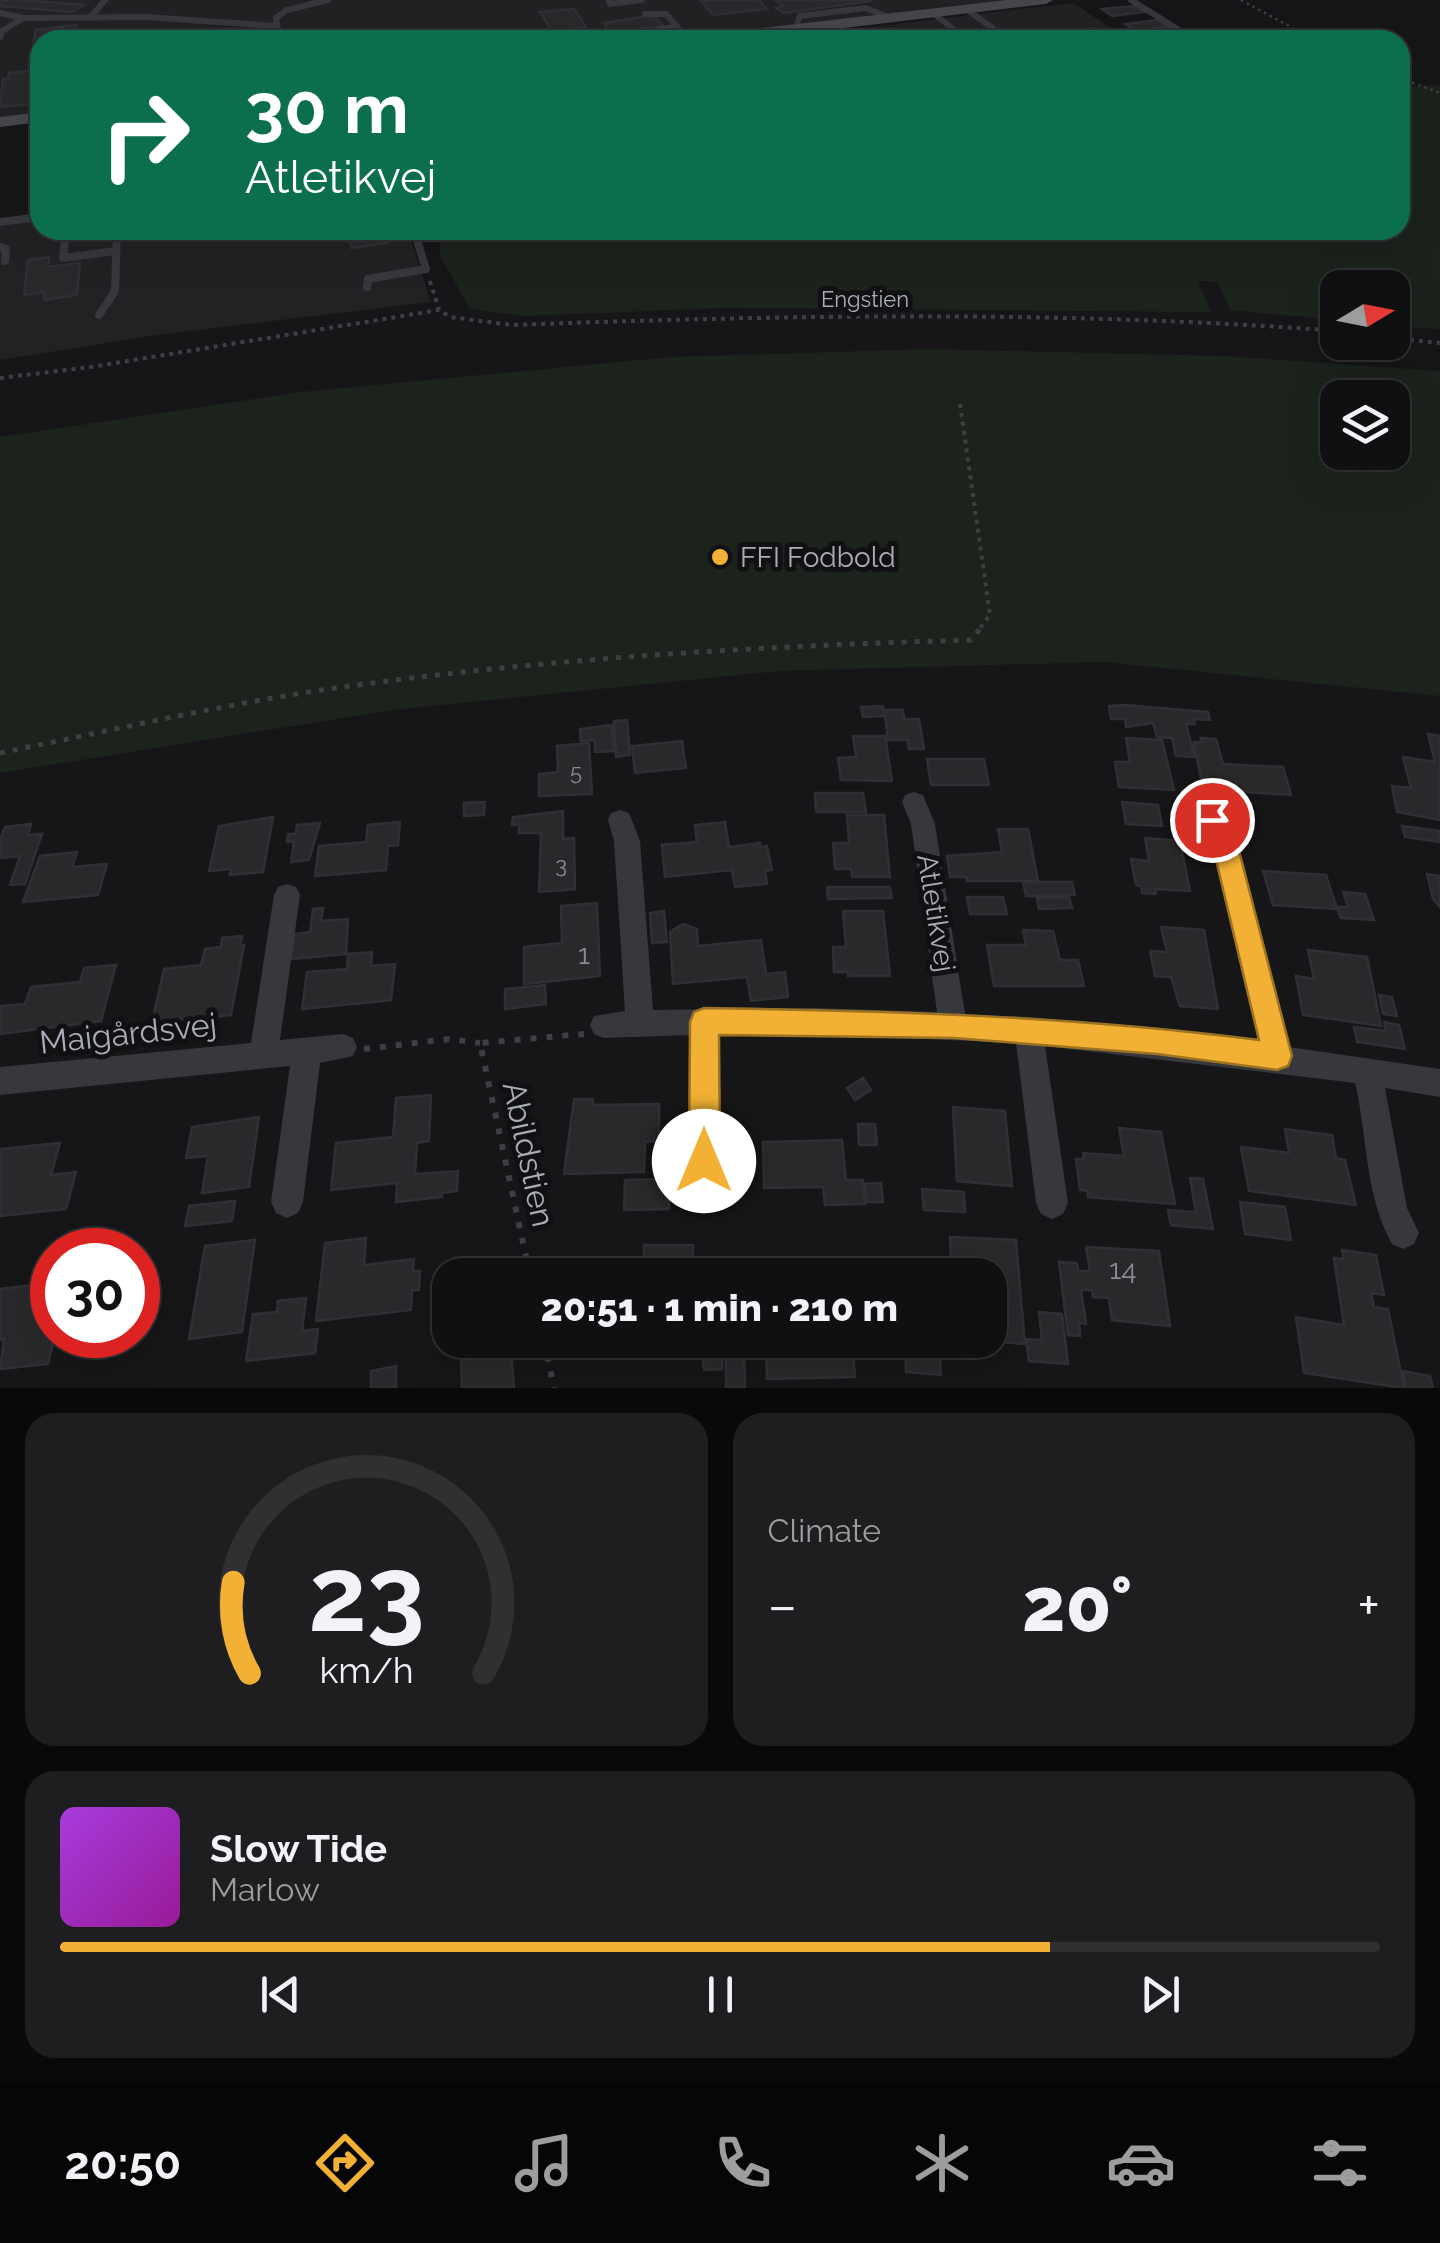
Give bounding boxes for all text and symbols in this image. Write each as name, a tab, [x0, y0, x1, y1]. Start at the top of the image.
text: 30 m	[245, 67, 409, 149]
icon: right	[80, 70, 210, 200]
text: Atletikvej	[245, 151, 436, 204]
north arrow	[1320, 270, 1410, 360]
map controls	[1320, 270, 1410, 470]
street label: Engstien	[821, 286, 909, 312]
button: layers	[1320, 380, 1410, 470]
place label: FFI Fodbold	[740, 541, 896, 574]
marker: FFI Fodbold	[709, 546, 731, 568]
house number: 5	[570, 759, 582, 785]
pin	[1170, 778, 1255, 863]
icon: arrive	[1185, 793, 1240, 848]
house number: 3	[555, 852, 567, 878]
street label: Atletikvej	[910, 852, 962, 974]
house number: 1	[578, 938, 590, 971]
street label: Maigårdsvej	[38, 1005, 218, 1061]
street label: Abildstien	[496, 1078, 562, 1230]
position arrow	[652, 1109, 756, 1213]
speed limit sign: 30	[30, 1228, 160, 1358]
house number: 14	[1109, 1253, 1137, 1286]
text: 20:51 · 1 min · 210 m	[541, 1285, 898, 1330]
text: Climate	[768, 1512, 881, 1549]
text: 23	[308, 1533, 425, 1655]
text: 20°	[1022, 1560, 1132, 1649]
text: −	[768, 1573, 797, 1638]
text: +	[1357, 1573, 1380, 1638]
text: km/h	[319, 1649, 413, 1691]
text: Slow Tide	[210, 1826, 387, 1871]
text: Marlow	[210, 1871, 320, 1908]
icon: previous	[253, 1967, 308, 2022]
icon: pause	[693, 1967, 748, 2022]
icon: next	[1133, 1967, 1188, 2022]
icon: directions	[310, 2128, 380, 2198]
icon: music	[509, 2128, 579, 2198]
icon: phone	[708, 2128, 778, 2198]
icon: climate	[907, 2128, 977, 2198]
icon: car	[1106, 2128, 1176, 2198]
icon: filters	[1305, 2128, 1375, 2198]
text: 20:50	[65, 2137, 181, 2190]

